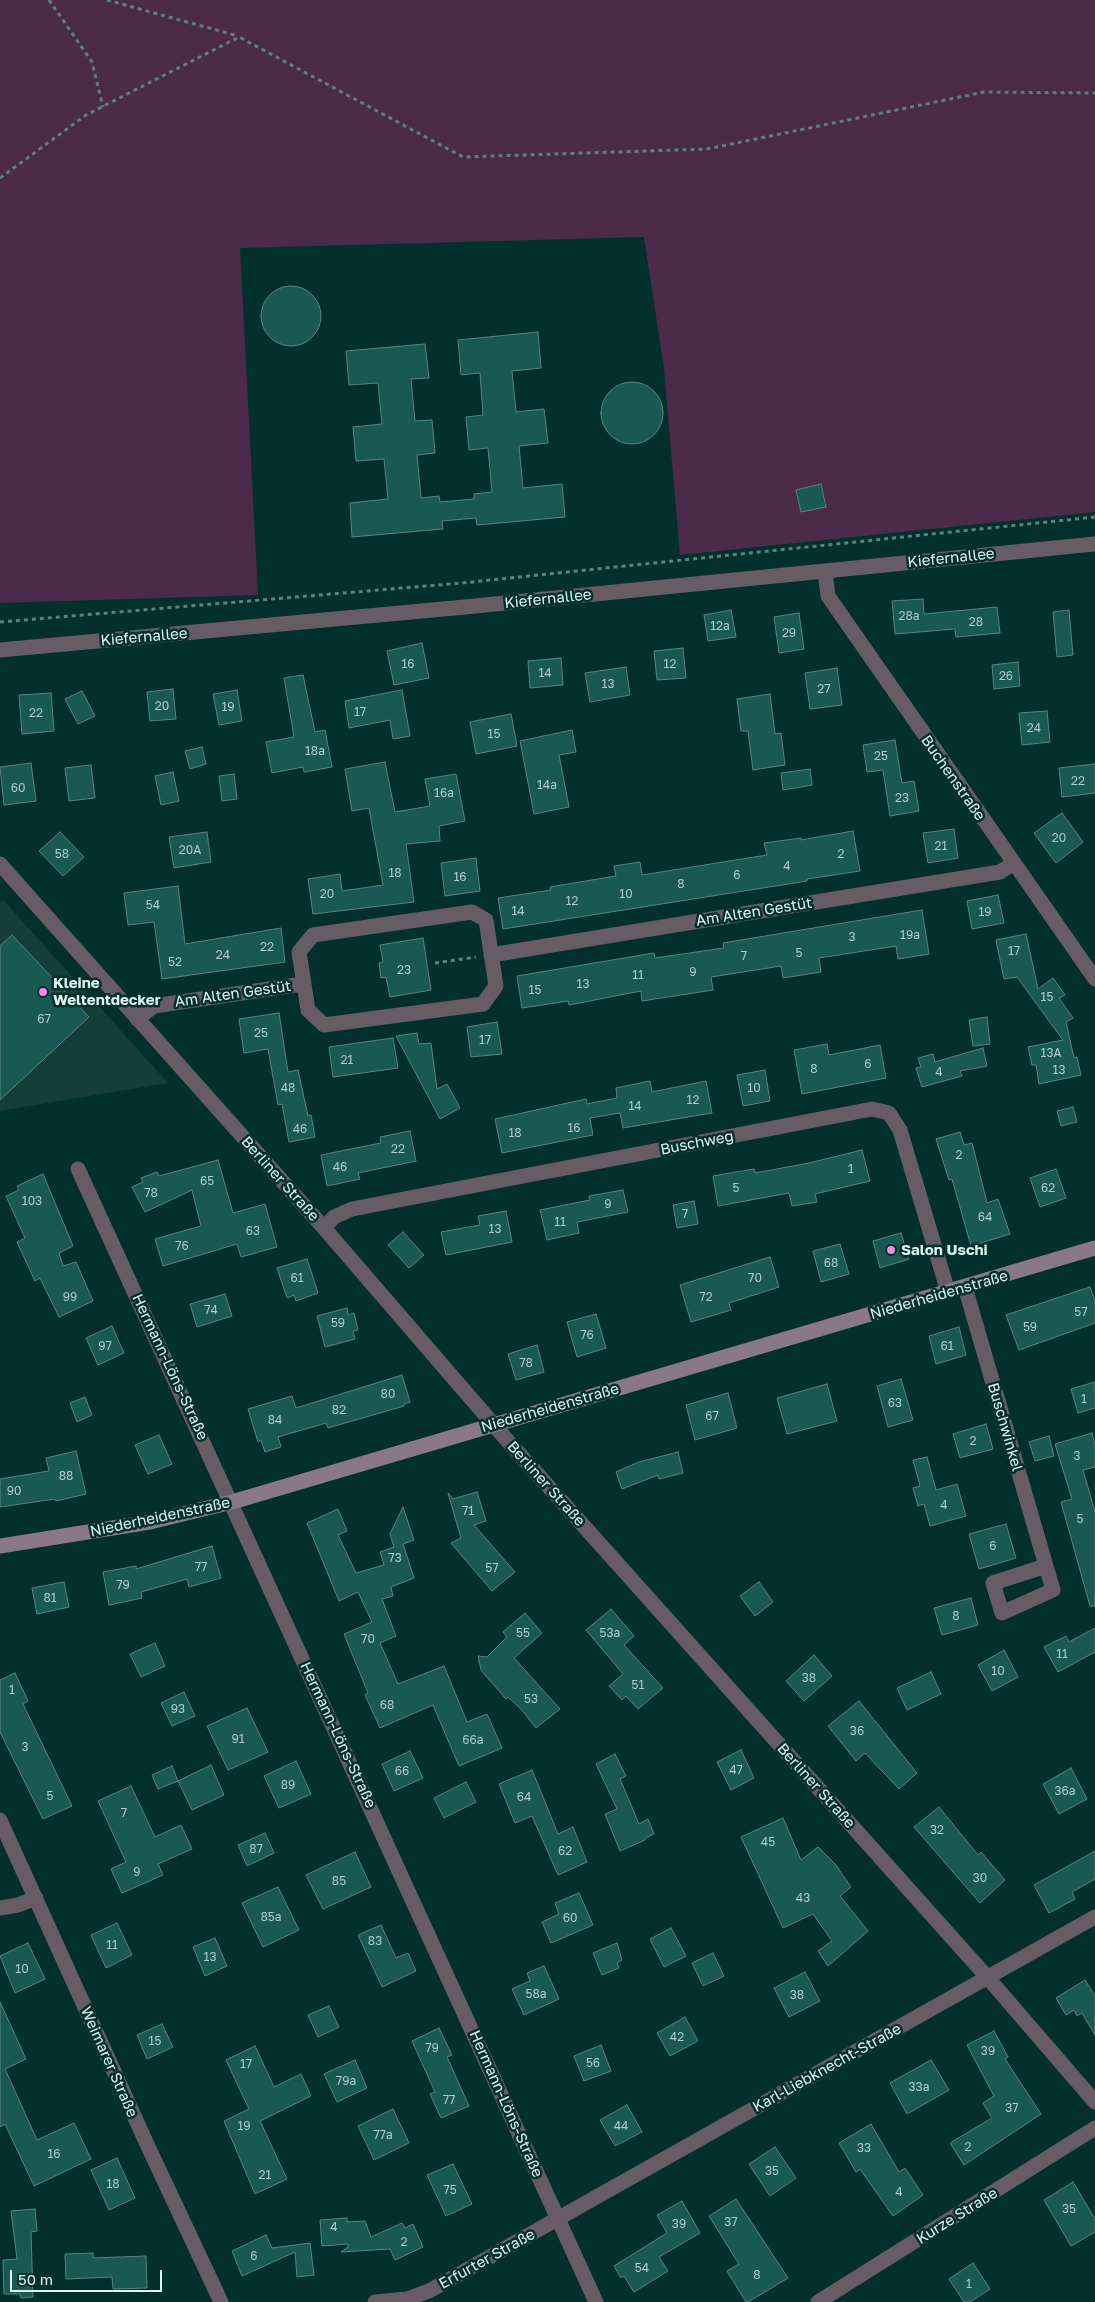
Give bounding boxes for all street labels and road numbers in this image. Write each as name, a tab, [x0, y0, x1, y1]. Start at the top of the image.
street label: Kiefernallee	[907, 544, 995, 572]
street label: Kiefernallee	[504, 585, 592, 613]
street label: Kiefernallee	[100, 624, 188, 650]
street label: Buchenstraße	[917, 732, 989, 824]
street label: Am Alten Gestüt	[695, 894, 813, 930]
street label: Am Alten Gestüt	[174, 977, 292, 1011]
street label: Buschweg	[659, 1127, 735, 1159]
street label: Berliner Straße	[237, 1133, 323, 1225]
street label: Niederheidenstraße	[868, 1267, 1010, 1323]
street label: Hermann-Löns-Straße	[128, 1291, 212, 1443]
street label: Niederheidenstraße	[479, 1380, 621, 1436]
street label: Buschwinkel	[984, 1381, 1026, 1473]
street label: Berliner Straße	[503, 1438, 589, 1530]
street label: Niederheidenstraße	[88, 1493, 232, 1541]
street label: Hermann-Löns-Straße	[296, 1659, 380, 1811]
street label: Berliner Straße	[773, 1740, 859, 1832]
street label: Weimarer Straße	[77, 2004, 141, 2120]
street label: Karl-Liebknecht-Straße	[750, 2020, 904, 2116]
street label: Hermann-Löns-Straße	[465, 2028, 547, 2180]
street label: Kurze Straße	[913, 2184, 1001, 2248]
street label: Erfurter Straße	[436, 2225, 538, 2293]

